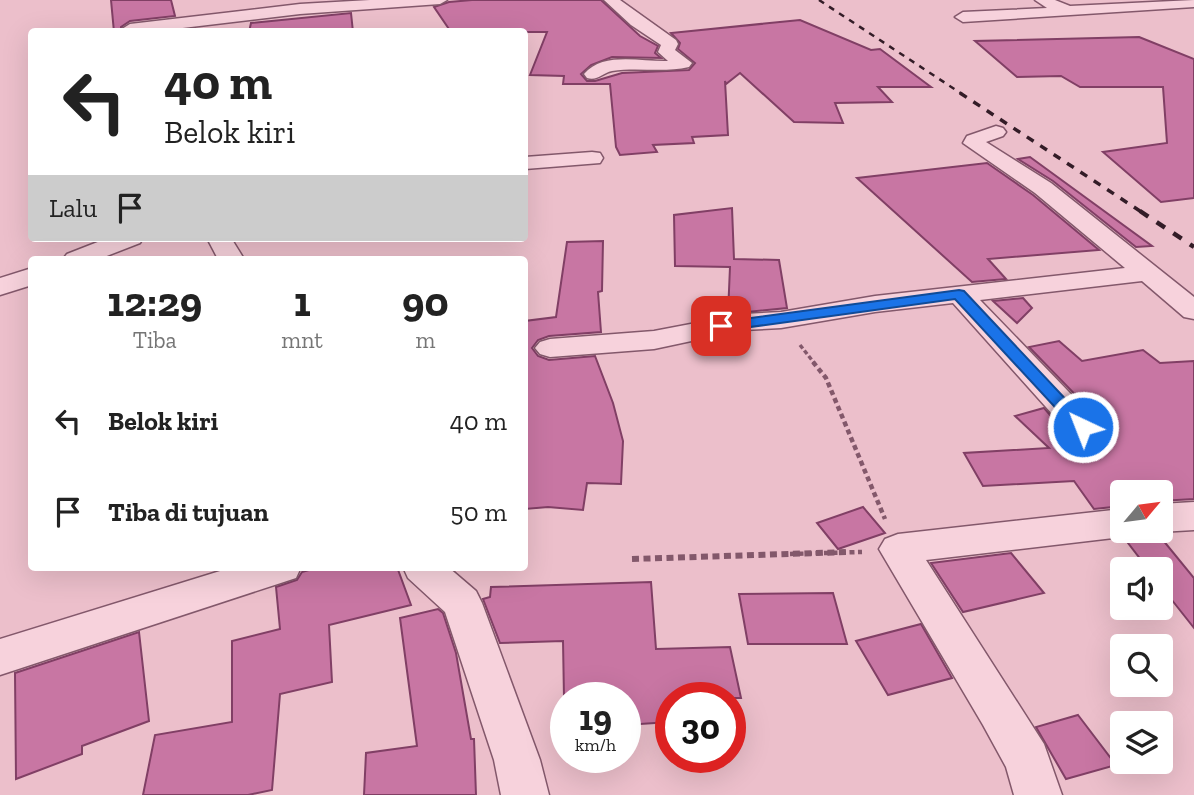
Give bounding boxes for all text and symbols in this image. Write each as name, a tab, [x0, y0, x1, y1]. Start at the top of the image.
text: 40 m	[164, 53, 272, 112]
icon: left	[49, 56, 140, 147]
text: Belok kiri	[164, 113, 295, 151]
icon: arrive	[111, 189, 149, 227]
text: Lalu	[49, 192, 97, 224]
text: 12:29	[107, 276, 202, 327]
text: 1	[294, 276, 311, 327]
text: 90	[402, 276, 449, 327]
pin	[691, 296, 751, 356]
icon: arrive	[702, 307, 740, 345]
text: Tiba	[133, 326, 177, 354]
text: mnt	[281, 326, 323, 354]
text: m	[416, 326, 435, 354]
position arrow	[1046, 390, 1120, 464]
icon: left	[49, 402, 87, 440]
text: Belok kiri	[108, 405, 218, 437]
text: 40 m	[450, 405, 507, 437]
north arrow	[1110, 480, 1172, 542]
map controls	[1110, 480, 1173, 774]
icon: arrive	[49, 493, 87, 531]
text: Tiba di tujuan	[108, 496, 269, 528]
text: 50 m	[450, 496, 507, 528]
button: sound	[1110, 557, 1173, 620]
button: search	[1110, 634, 1173, 697]
speed limit sign: 30	[655, 682, 746, 773]
text: 19	[579, 697, 612, 739]
button: layers	[1110, 711, 1173, 774]
text: km/h	[575, 734, 616, 756]

